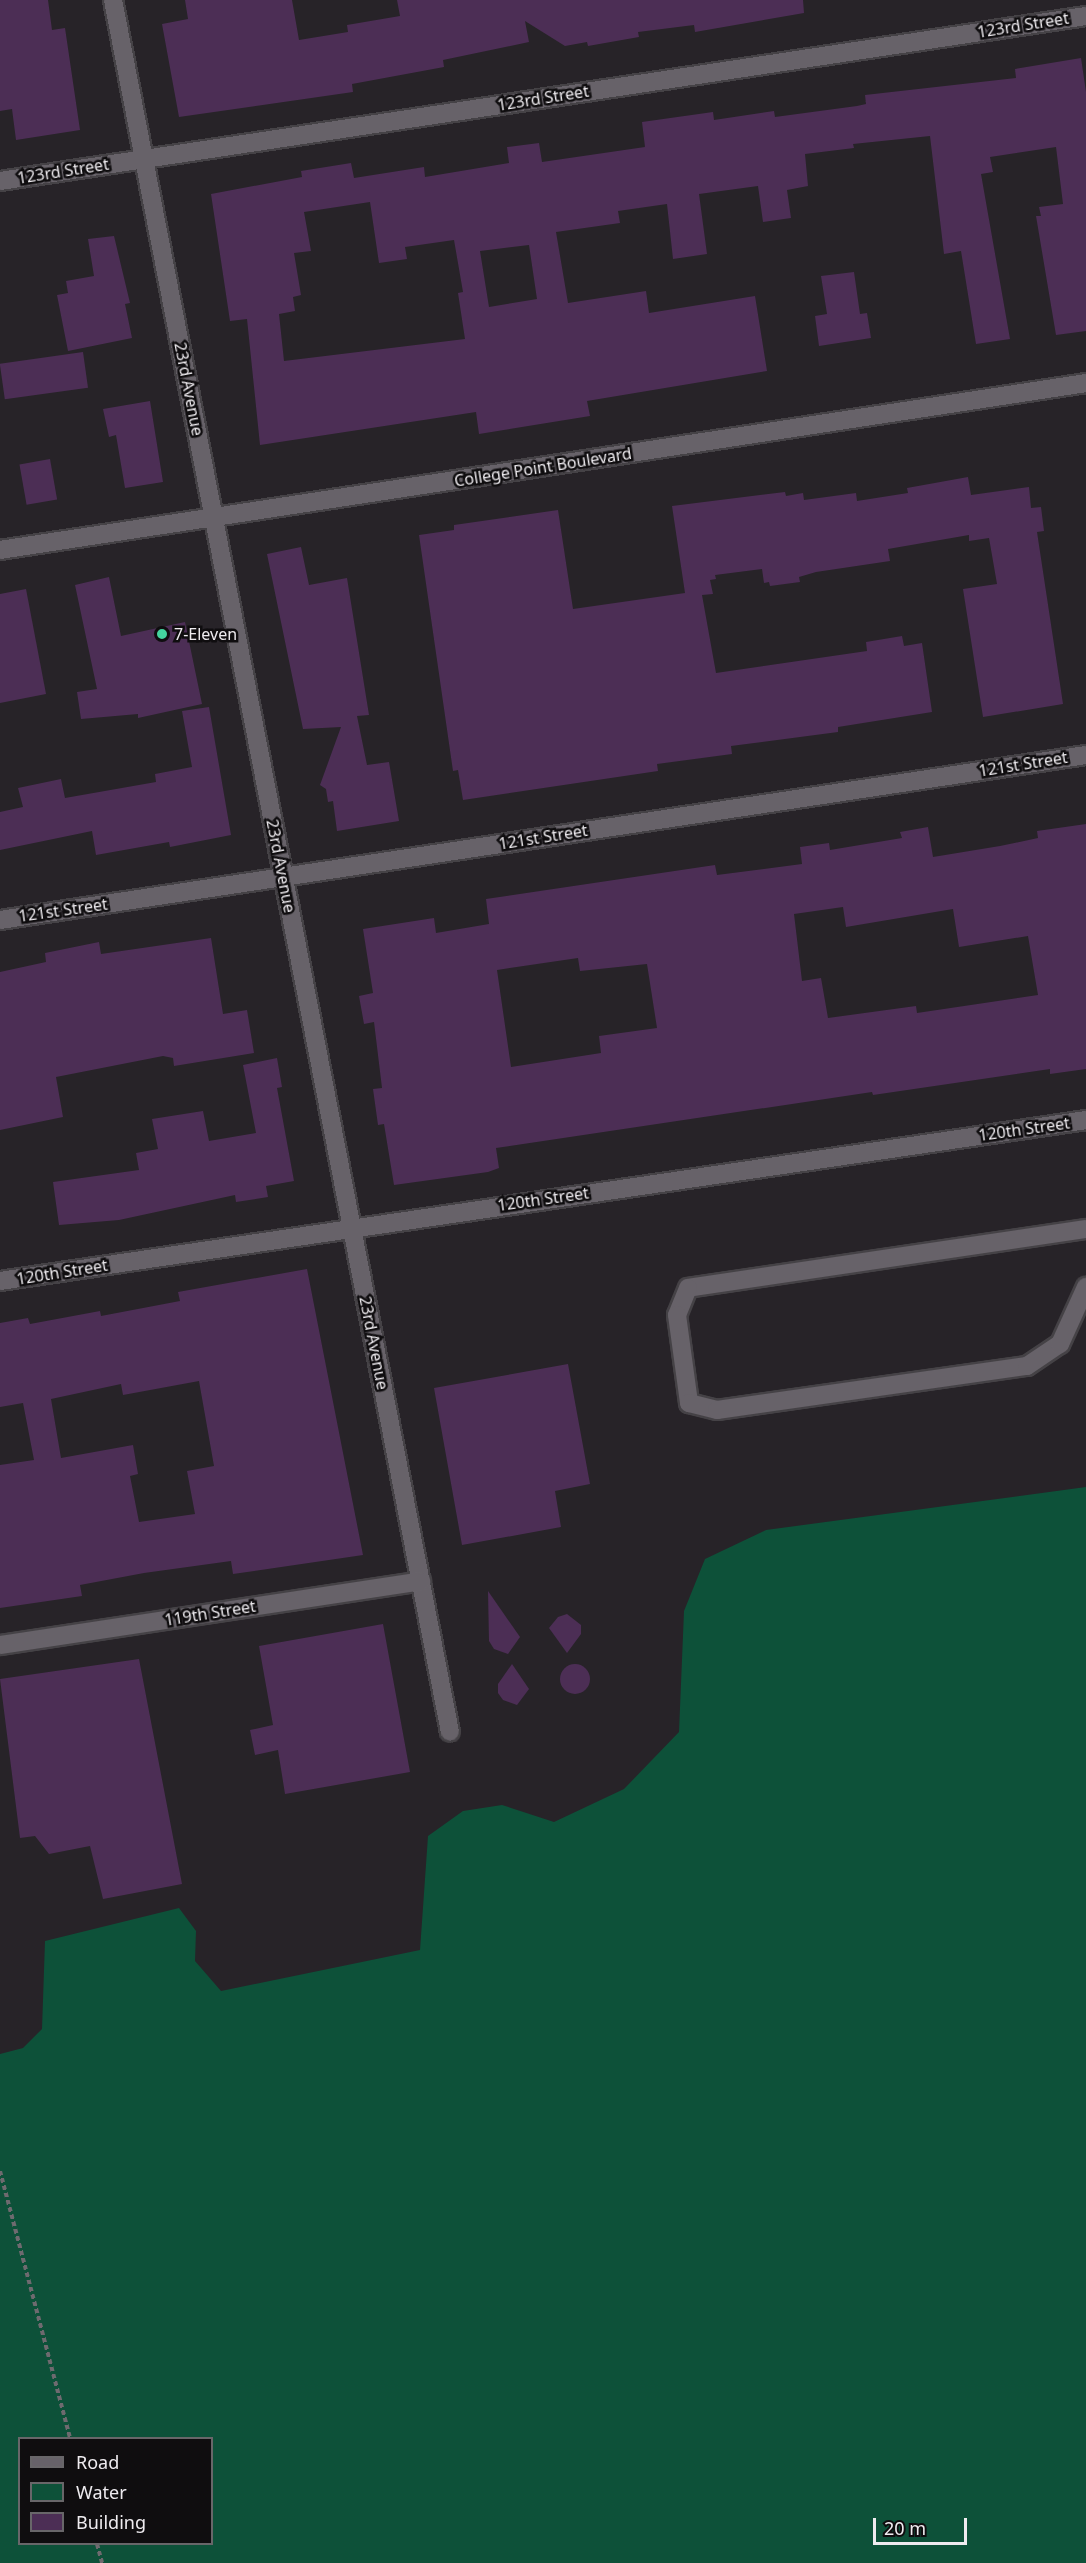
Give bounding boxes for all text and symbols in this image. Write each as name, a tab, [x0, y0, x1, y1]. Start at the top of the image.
street label: 123rd Street	[976, 8, 1070, 42]
street label: 123rd Street	[496, 81, 590, 115]
street label: 123rd Street	[16, 154, 110, 188]
street label: 23rd Avenue	[171, 341, 207, 437]
street label: College Point Boulevard	[453, 443, 633, 491]
place label: 7-Eleven	[174, 624, 237, 644]
marker: 7-Eleven	[155, 627, 169, 641]
street label: 121st Street	[977, 747, 1069, 781]
street label: 23rd Avenue	[263, 818, 299, 914]
street label: 121st Street	[497, 820, 589, 854]
street label: 121st Street	[17, 894, 109, 926]
street label: 120th Street	[977, 1113, 1071, 1145]
street label: 120th Street	[496, 1183, 590, 1215]
street label: 120th Street	[15, 1255, 109, 1289]
street label: 23rd Avenue	[356, 1295, 392, 1391]
street label: 119th Street	[163, 1596, 257, 1630]
legend	[18, 2437, 213, 2545]
text: Road	[76, 2450, 119, 2474]
text: Water	[76, 2480, 127, 2504]
scale bar	[876, 2506, 970, 2544]
text: Building	[76, 2510, 146, 2534]
text: 20 m	[884, 2516, 926, 2540]

